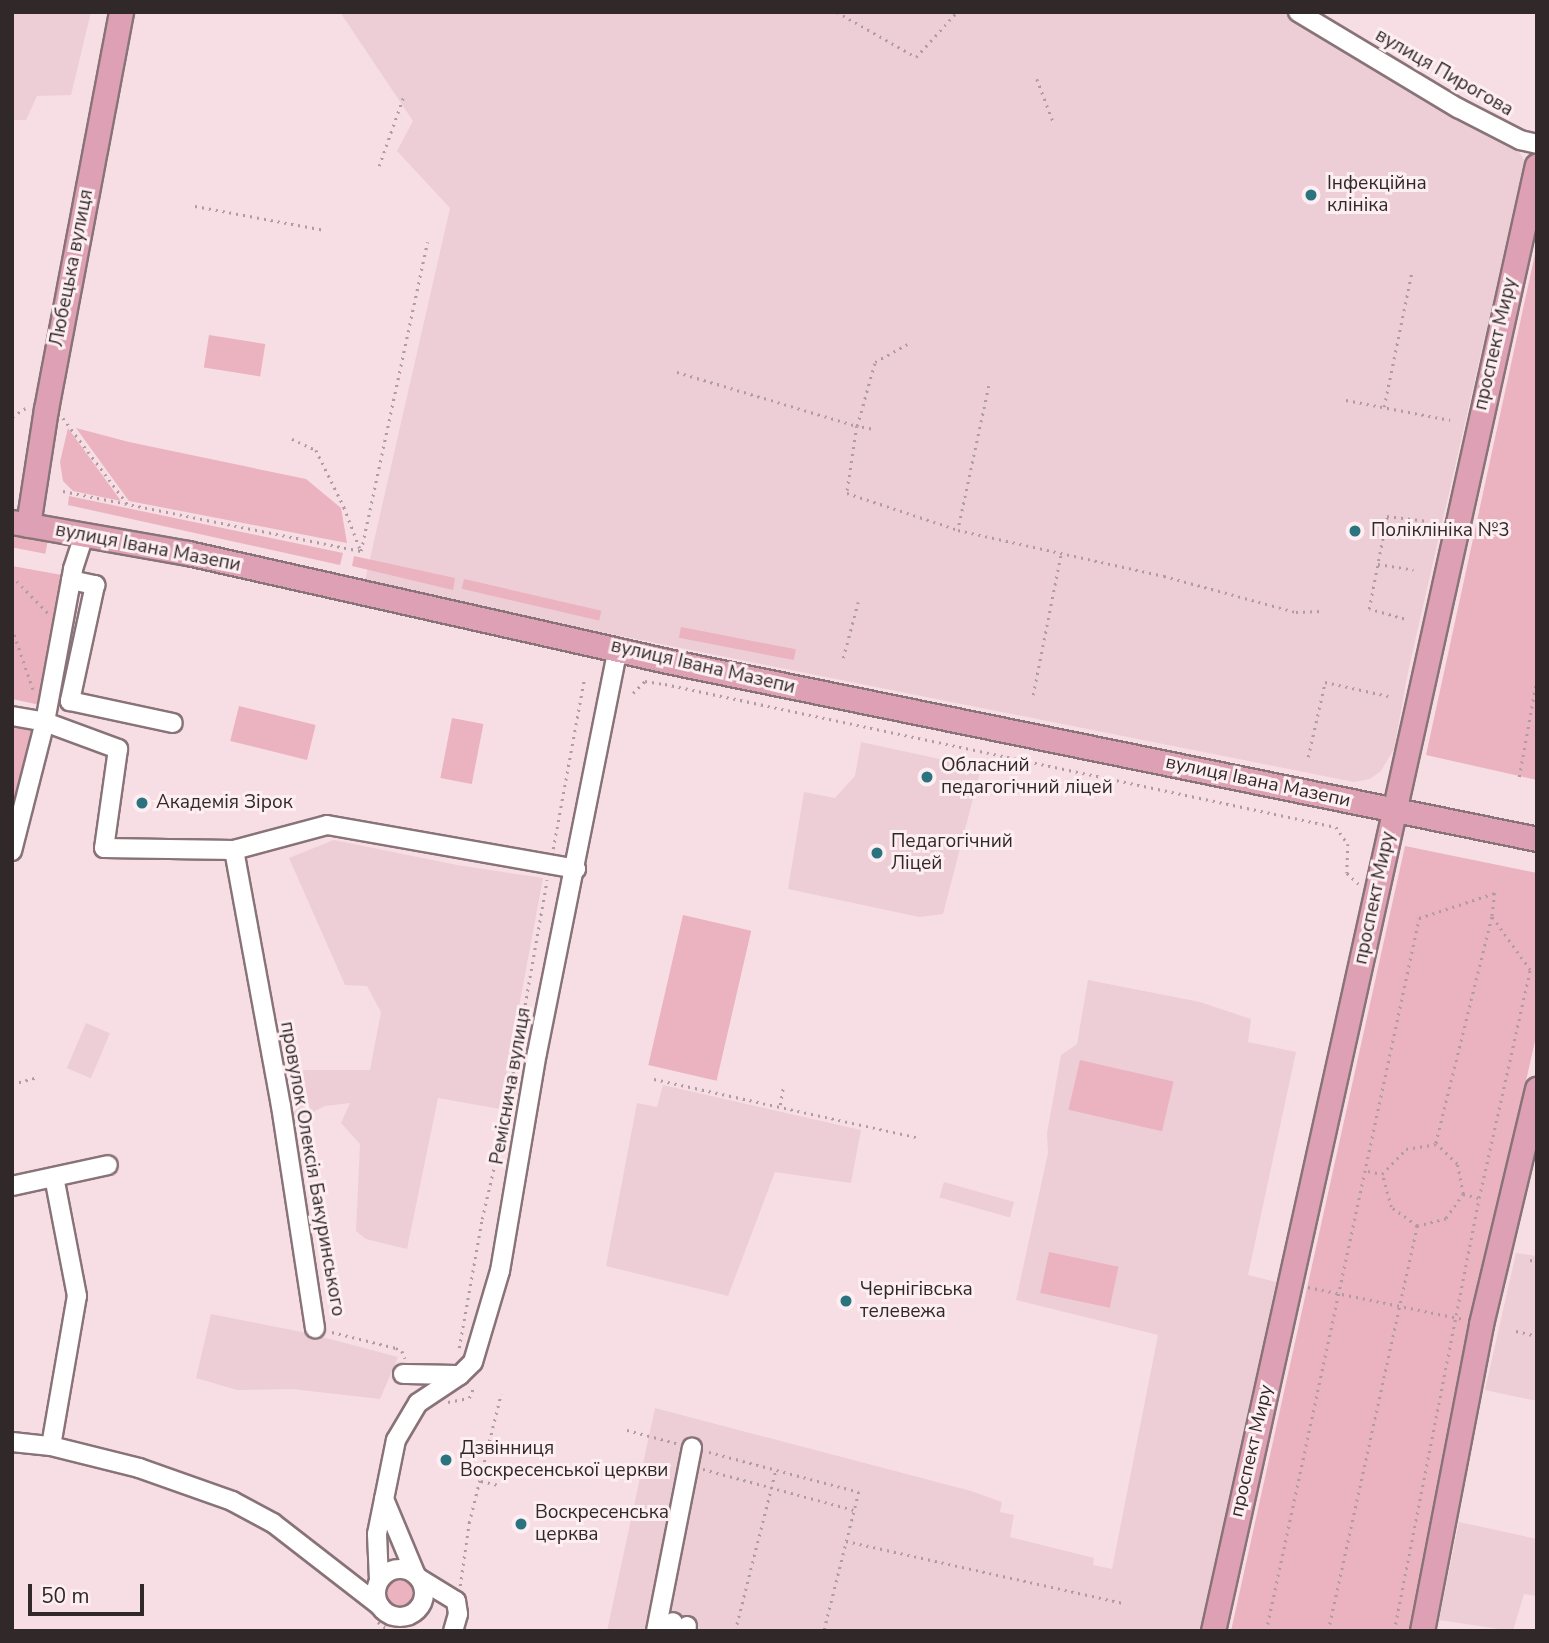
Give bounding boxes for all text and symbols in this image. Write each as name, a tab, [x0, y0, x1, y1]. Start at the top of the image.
street label: вулиця Пирогова	[1371, 24, 1517, 122]
place label: Інфекційна клініка	[1327, 173, 1427, 217]
marker: Інфекційна клініка	[1301, 185, 1321, 205]
street label: Любецька вулиця	[46, 187, 98, 349]
street label: проспект Миру	[1470, 276, 1522, 412]
street label: вулиця Івана Мазепи	[53, 519, 243, 577]
place label: Поліклініка №3	[1371, 520, 1510, 542]
marker: Поліклініка №3	[1345, 521, 1365, 541]
street label: вулиця Івана Мазепи	[609, 635, 797, 699]
street label: вулиця Івана Мазепи	[1163, 751, 1353, 813]
place label: Обласний педагогічний ліцей	[941, 755, 1113, 799]
marker: Обласний педагогічний ліцей	[919, 769, 935, 785]
place label: Академія Зірок	[156, 792, 293, 814]
marker: Академія Зірок	[134, 795, 150, 811]
street label: проспект Миру	[1350, 829, 1400, 967]
place label: Педагогічний Ліцей	[891, 831, 1013, 875]
marker: Педагогічний Ліцей	[869, 845, 885, 861]
street label: Реміснича вулиця	[486, 1006, 536, 1166]
street label: провулок Олексія Бакуринського	[275, 1020, 349, 1318]
place label: Чернігівська телевежа	[860, 1279, 973, 1323]
marker: Чернігівська телевежа	[838, 1293, 854, 1309]
street label: проспект Миру	[1226, 1383, 1278, 1519]
place label: Дзвінниця Воскресенської церкви	[460, 1438, 668, 1482]
marker: Дзвінниця Воскресенської церкви	[438, 1452, 454, 1468]
place label: Воскресенська церква	[535, 1502, 669, 1546]
marker: Воскресенська церква	[513, 1516, 529, 1532]
scale bar	[32, 1570, 147, 1614]
text: 50 m	[41, 1582, 90, 1610]

